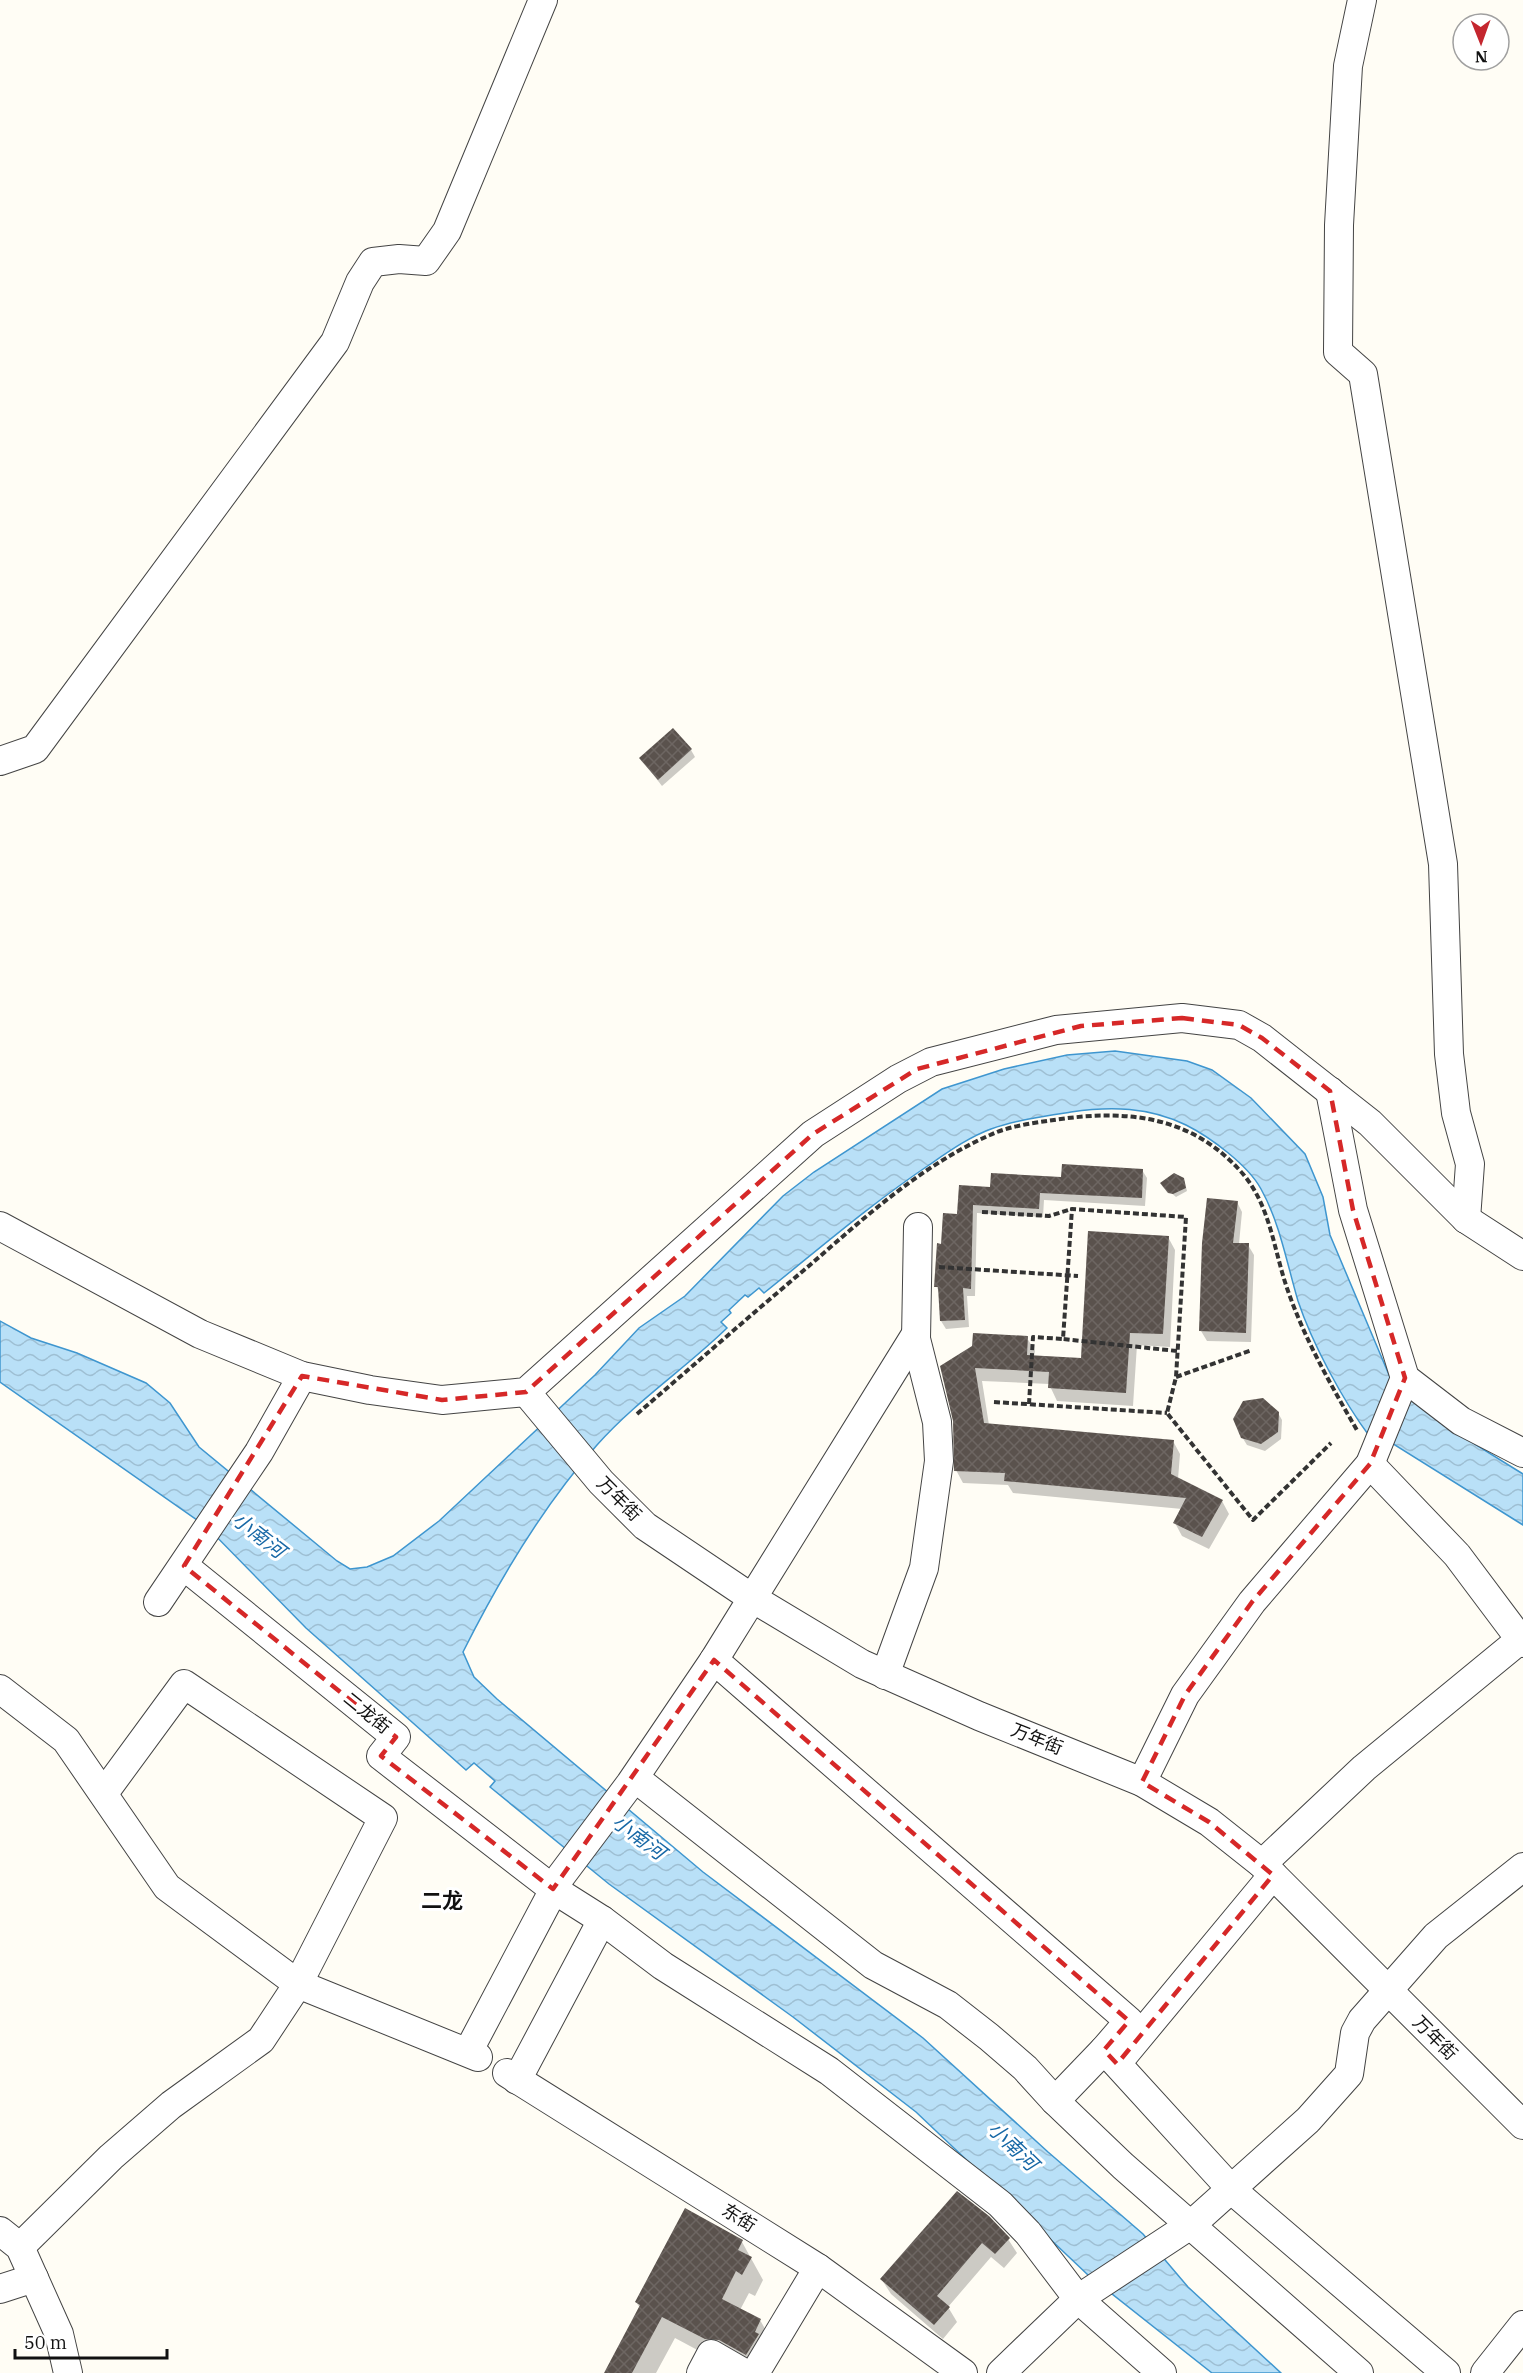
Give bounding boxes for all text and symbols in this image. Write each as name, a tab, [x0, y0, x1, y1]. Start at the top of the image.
north arrow	[1451, 12, 1511, 72]
text: N	[1475, 47, 1488, 67]
street label: 万年街	[592, 1471, 647, 1526]
water label: 小南河	[227, 1505, 294, 1566]
street label: 二龙街	[339, 1687, 396, 1739]
street label: 万年街	[1008, 1718, 1067, 1759]
water label: 小南河	[607, 1808, 675, 1868]
district label: 二龙	[421, 1886, 463, 1914]
street label: 万年街	[1408, 2010, 1463, 2065]
water label: 小南河	[982, 2115, 1047, 2179]
street label: 东街	[718, 2198, 761, 2237]
scale bar	[15, 2322, 166, 2360]
text: 50 m	[24, 2331, 67, 2354]

